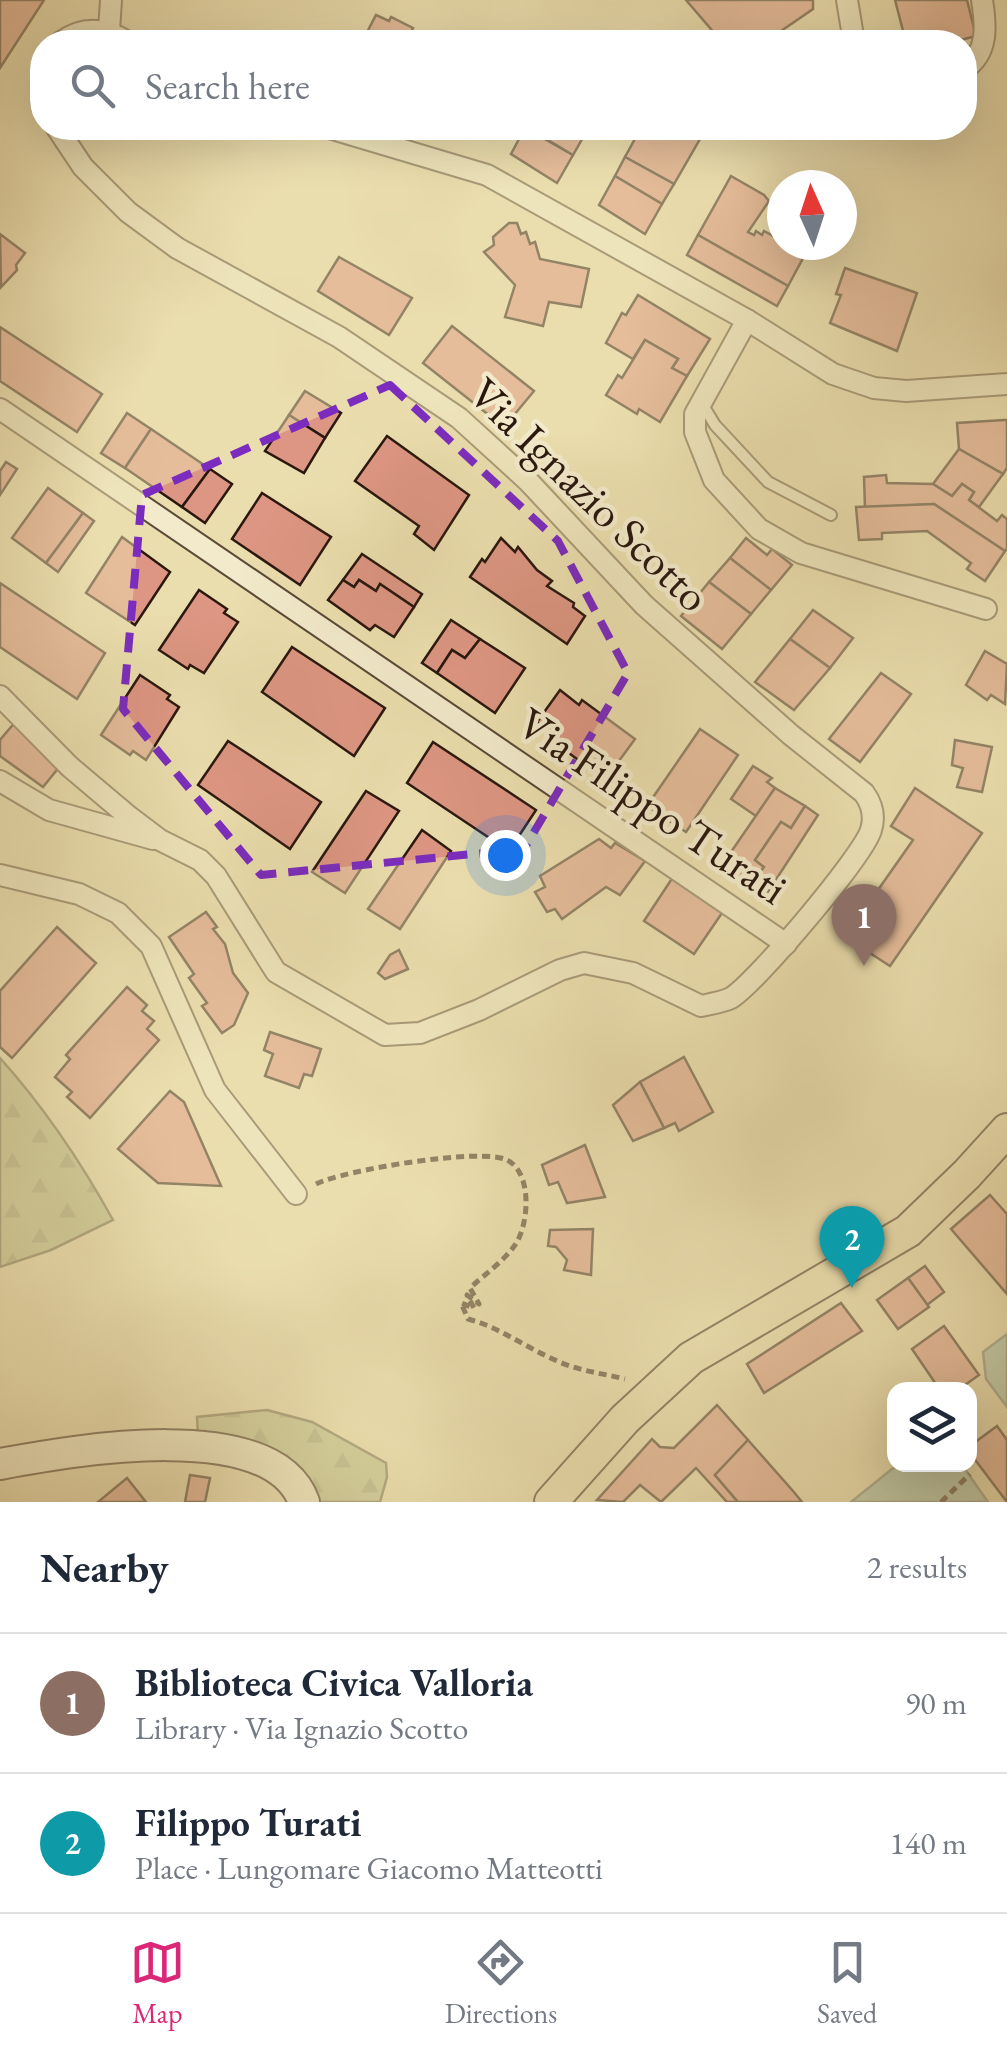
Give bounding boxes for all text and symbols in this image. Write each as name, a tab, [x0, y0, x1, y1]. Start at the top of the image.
search box	[30, 30, 977, 140]
icon: search	[65, 58, 120, 113]
text: Search here	[145, 61, 310, 110]
north arrow	[767, 170, 857, 260]
street label: Via Ignazio Scotto	[457, 364, 723, 624]
street label: Via Filippo Turati	[507, 693, 799, 917]
your location	[480, 830, 531, 881]
pin: 1	[832, 884, 896, 966]
pin: 2	[820, 1206, 884, 1288]
map controls	[887, 1382, 977, 1472]
button: layers	[887, 1382, 977, 1472]
text: Nearby	[40, 1540, 169, 1595]
text: 2 results	[867, 1546, 967, 1588]
text: Biblioteca Civica Valloria	[135, 1658, 533, 1707]
text: 1	[64, 1682, 81, 1724]
text: 90 m	[905, 1682, 967, 1724]
text: Library · Via Ignazio Scotto	[135, 1707, 468, 1749]
text: Filippo Turati	[135, 1798, 362, 1847]
text: 2	[64, 1822, 81, 1864]
text: 140 m	[890, 1822, 967, 1864]
text: Place · Lungomare Giacomo Matteotti	[135, 1847, 603, 1889]
tab: Map	[130, 1935, 185, 2031]
tab: Directions	[445, 1935, 557, 2031]
tab: Saved	[817, 1935, 877, 2031]

